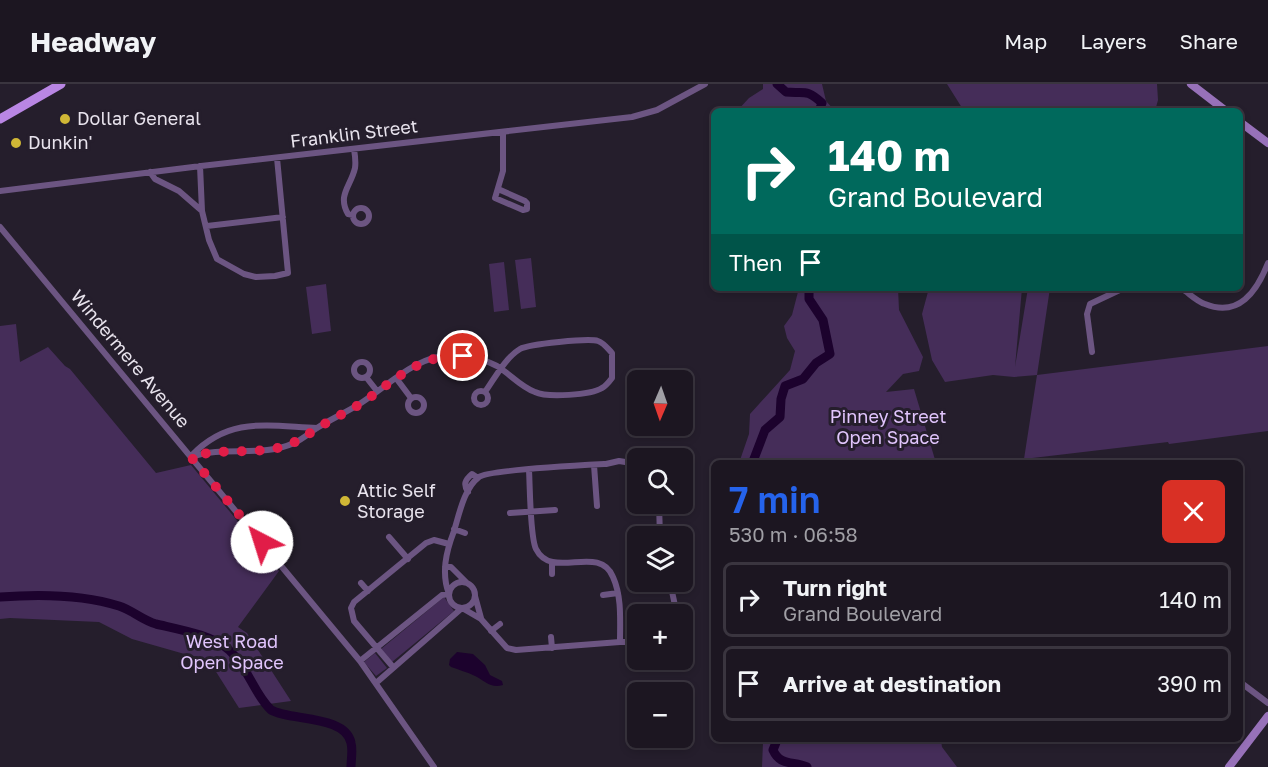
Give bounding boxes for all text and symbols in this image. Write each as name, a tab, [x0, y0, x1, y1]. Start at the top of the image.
text: Headway	[30, 25, 156, 58]
text: Map	[1004, 28, 1047, 54]
text: Layers	[1080, 28, 1147, 54]
text: Share	[1180, 28, 1238, 54]
place label: Dollar General	[77, 107, 201, 129]
marker: Dollar General	[58, 112, 72, 126]
street label: Franklin Street	[289, 114, 419, 152]
text: 140 m	[828, 130, 950, 180]
place label: Dunkin'	[28, 131, 92, 153]
icon: right	[729, 132, 807, 210]
marker: Dunkin'	[9, 136, 23, 150]
text: Grand Boulevard	[828, 181, 1043, 213]
icon: arrive	[794, 246, 827, 279]
text: Then	[729, 249, 782, 276]
street label: Windermere Avenue	[67, 285, 195, 432]
pin	[437, 330, 488, 381]
icon: arrive	[446, 339, 479, 372]
north arrow	[627, 370, 693, 436]
map controls	[627, 370, 693, 748]
park label: Pinney Street Open Space	[830, 405, 946, 448]
button: search	[627, 448, 693, 514]
text: 7 min	[729, 478, 820, 521]
place label: Attic Self Storage	[357, 479, 436, 522]
button: close	[1162, 480, 1225, 543]
marker: Attic Self Storage	[338, 494, 352, 508]
position arrow	[230, 510, 294, 574]
text: 530 m · 06:58	[729, 522, 858, 546]
button: layers	[627, 526, 693, 592]
text: Turn right	[783, 574, 887, 601]
icon: right	[732, 583, 765, 616]
text: 140 m	[1159, 586, 1222, 613]
text: Grand Boulevard	[783, 601, 942, 625]
button: +	[627, 604, 693, 670]
park label: West Road Open Space	[180, 630, 284, 673]
icon: arrive	[732, 667, 765, 700]
text: Arrive at destination	[783, 670, 1001, 697]
text: 390 m	[1157, 670, 1222, 697]
button: −	[627, 682, 693, 748]

